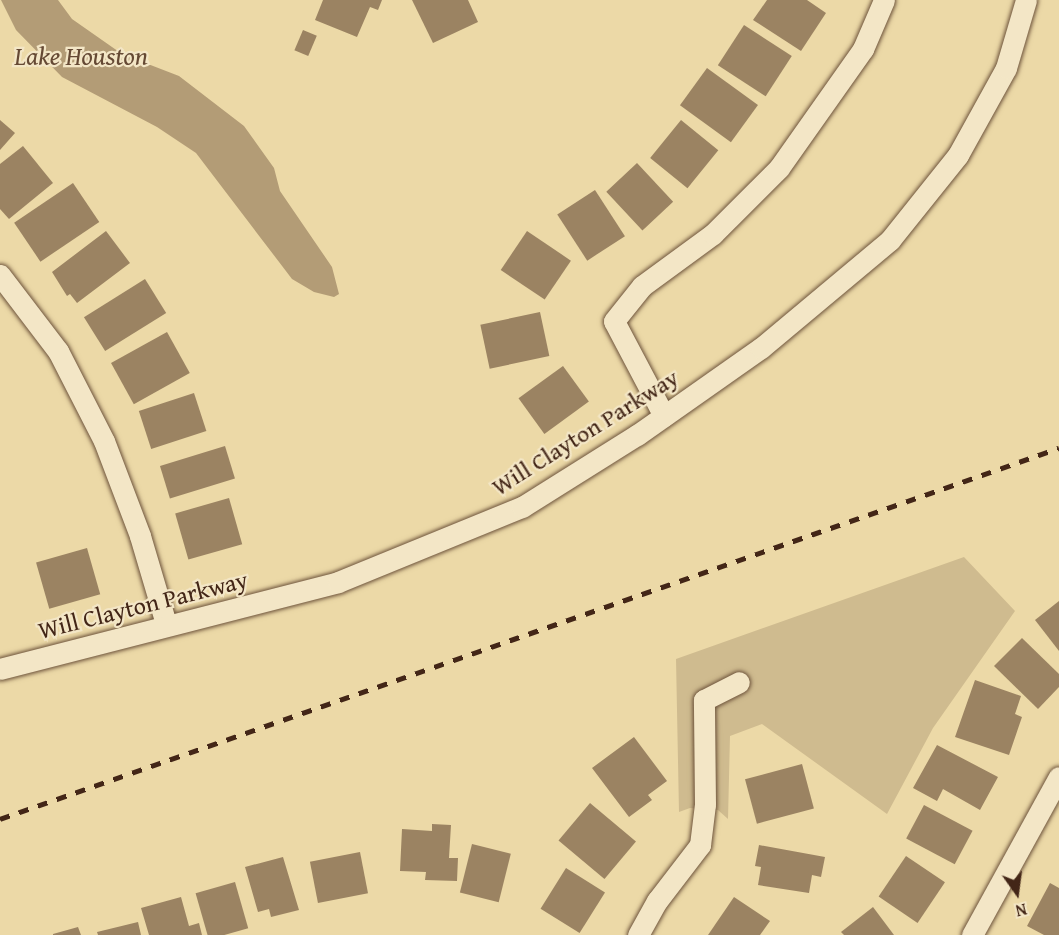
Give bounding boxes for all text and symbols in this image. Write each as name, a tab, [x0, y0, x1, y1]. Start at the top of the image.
water label: Lake Houston	[14, 40, 148, 72]
street label: Will Clayton Parkway	[486, 363, 684, 501]
street label: Will Clayton Parkway	[35, 565, 251, 645]
north arrow	[987, 863, 1047, 923]
text: N	[1013, 898, 1029, 923]

